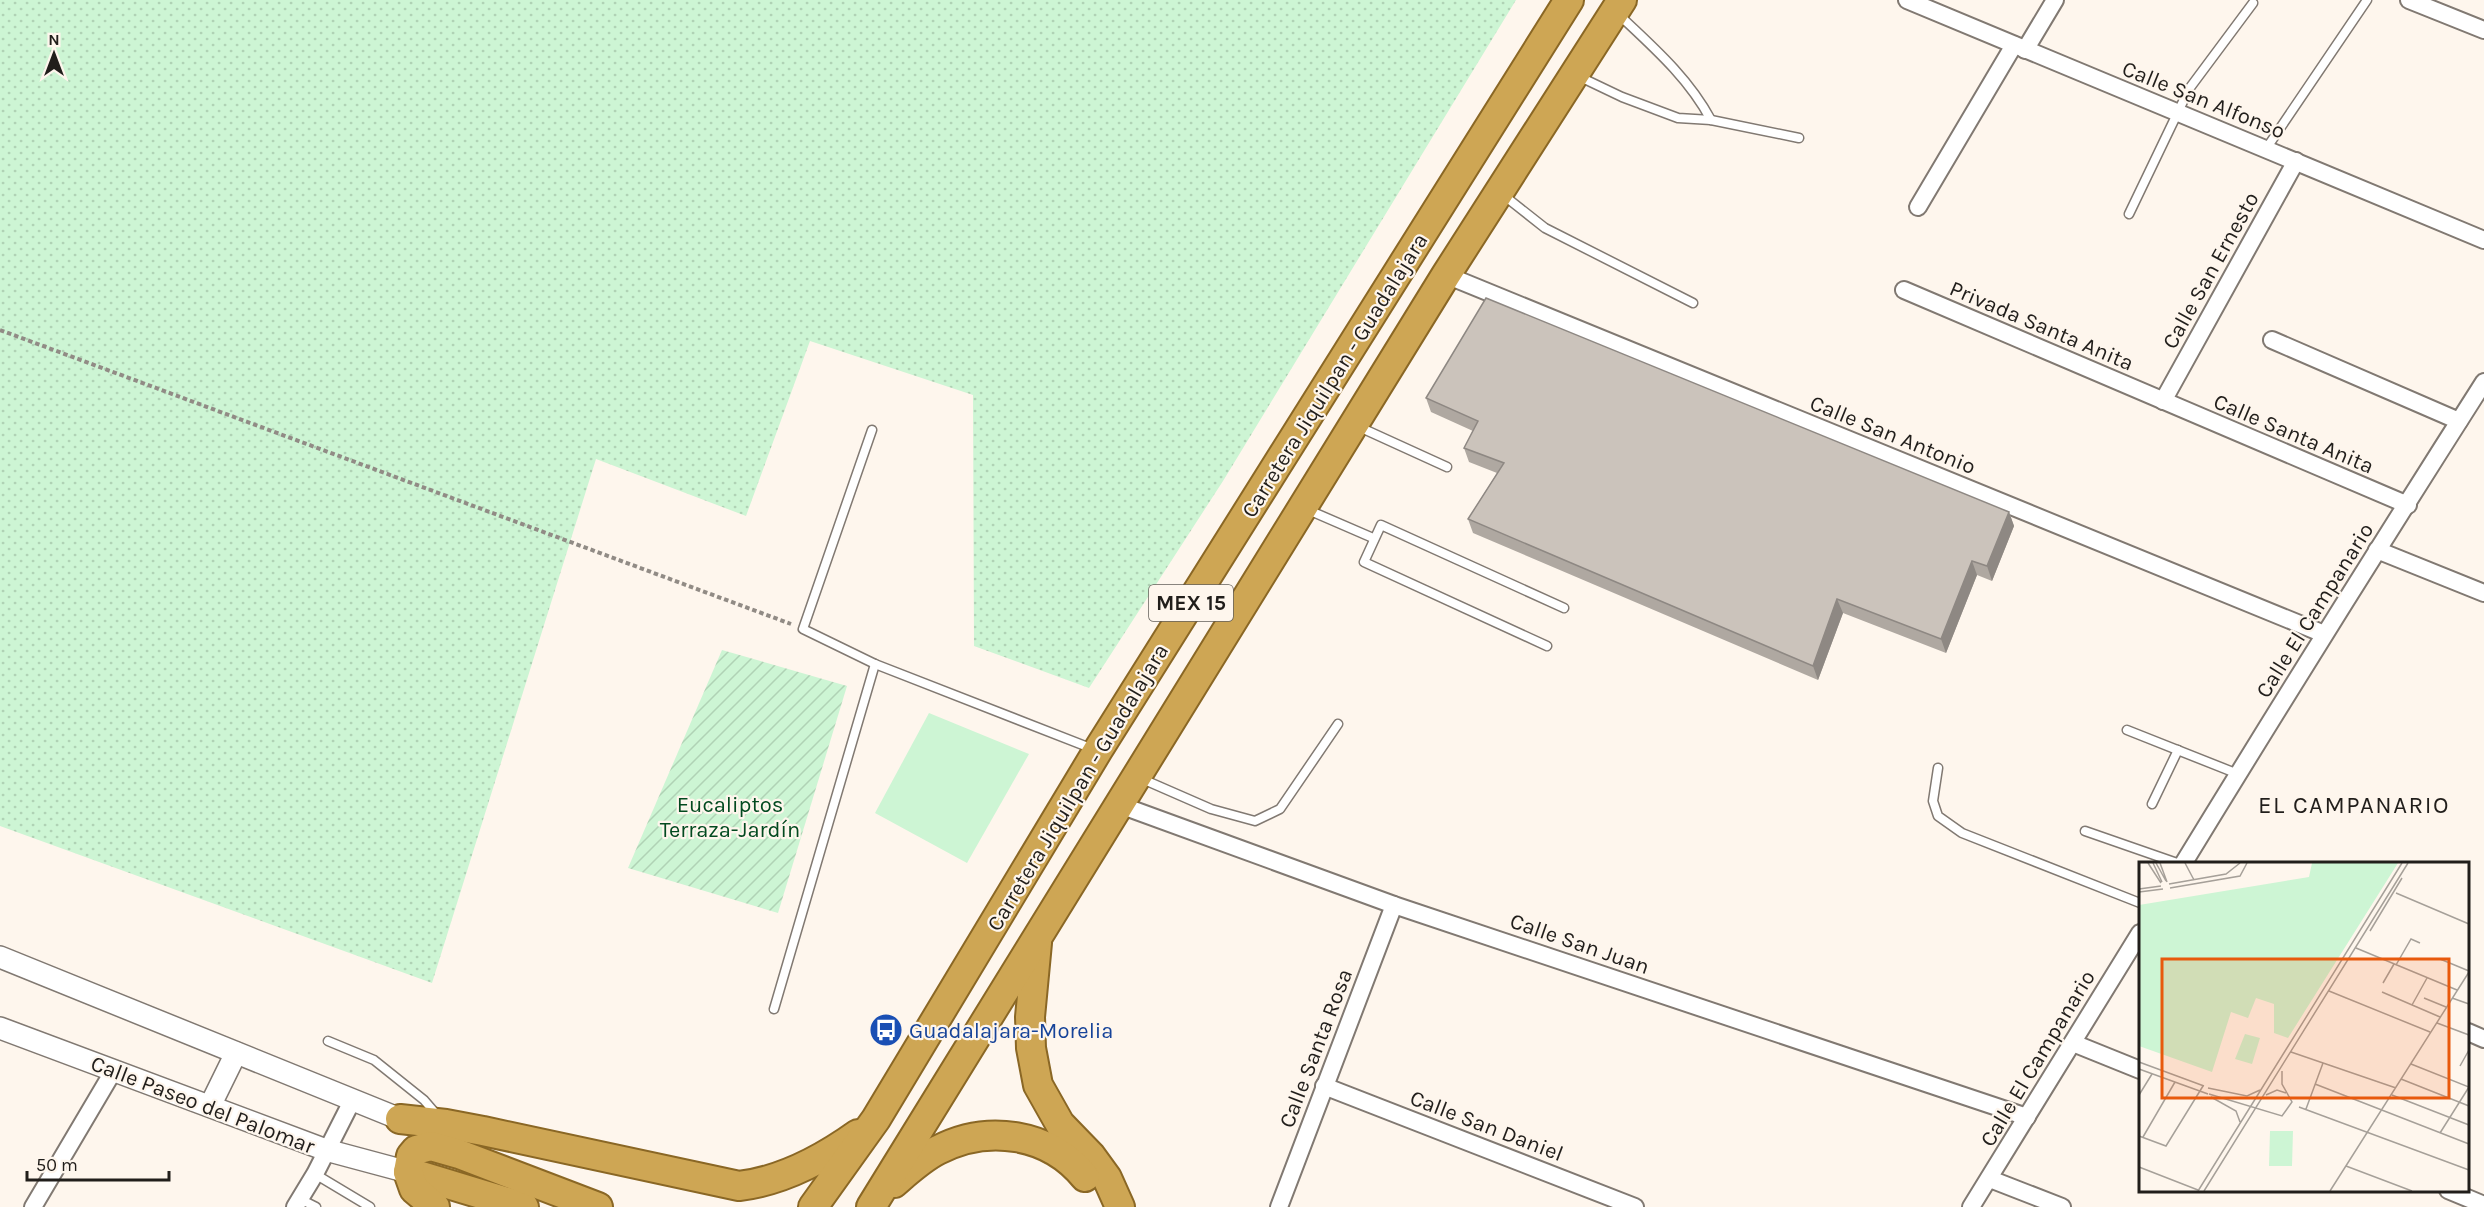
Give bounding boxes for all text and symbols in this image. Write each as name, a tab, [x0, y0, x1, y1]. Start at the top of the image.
north arrow	[24, 24, 84, 84]
text: N	[48, 30, 60, 49]
street label: Calle San Alfonso	[2118, 55, 2289, 144]
street label: Calle San Ernesto	[2157, 188, 2265, 353]
street label: Carretera Jiquilpan - Guadalajara	[1236, 229, 1433, 523]
street label: Privada Santa Anita	[1946, 275, 2138, 376]
street label: Calle Santa Anita	[2210, 388, 2378, 479]
street label: Calle San Antonio	[1806, 390, 1979, 480]
street label: Calle El Campanario	[2250, 518, 2379, 703]
road number: MEX 15	[1149, 585, 1233, 621]
street label: Carretera Jiquilpan - Guadalajara	[982, 639, 1174, 936]
district label: EL CAMPANARIO	[2258, 791, 2450, 819]
park label: Eucaliptos Terraza-Jardín	[660, 792, 800, 843]
inset map	[2139, 862, 2469, 1192]
street label: Calle San Juan	[1506, 908, 1653, 980]
street label: Calle Santa Rosa	[1274, 965, 1358, 1131]
street label: Calle El Campanario	[1975, 966, 2101, 1151]
bus stop icon: Guadalajara-Morelia	[868, 1012, 904, 1048]
place label: Guadalajara-Morelia	[909, 1018, 1113, 1044]
street label: Calle Paseo del Palomar	[87, 1050, 318, 1160]
street label: Calle San Daniel	[1406, 1085, 1567, 1167]
scale bar	[27, 1144, 170, 1182]
text: 50 m	[36, 1154, 78, 1176]

